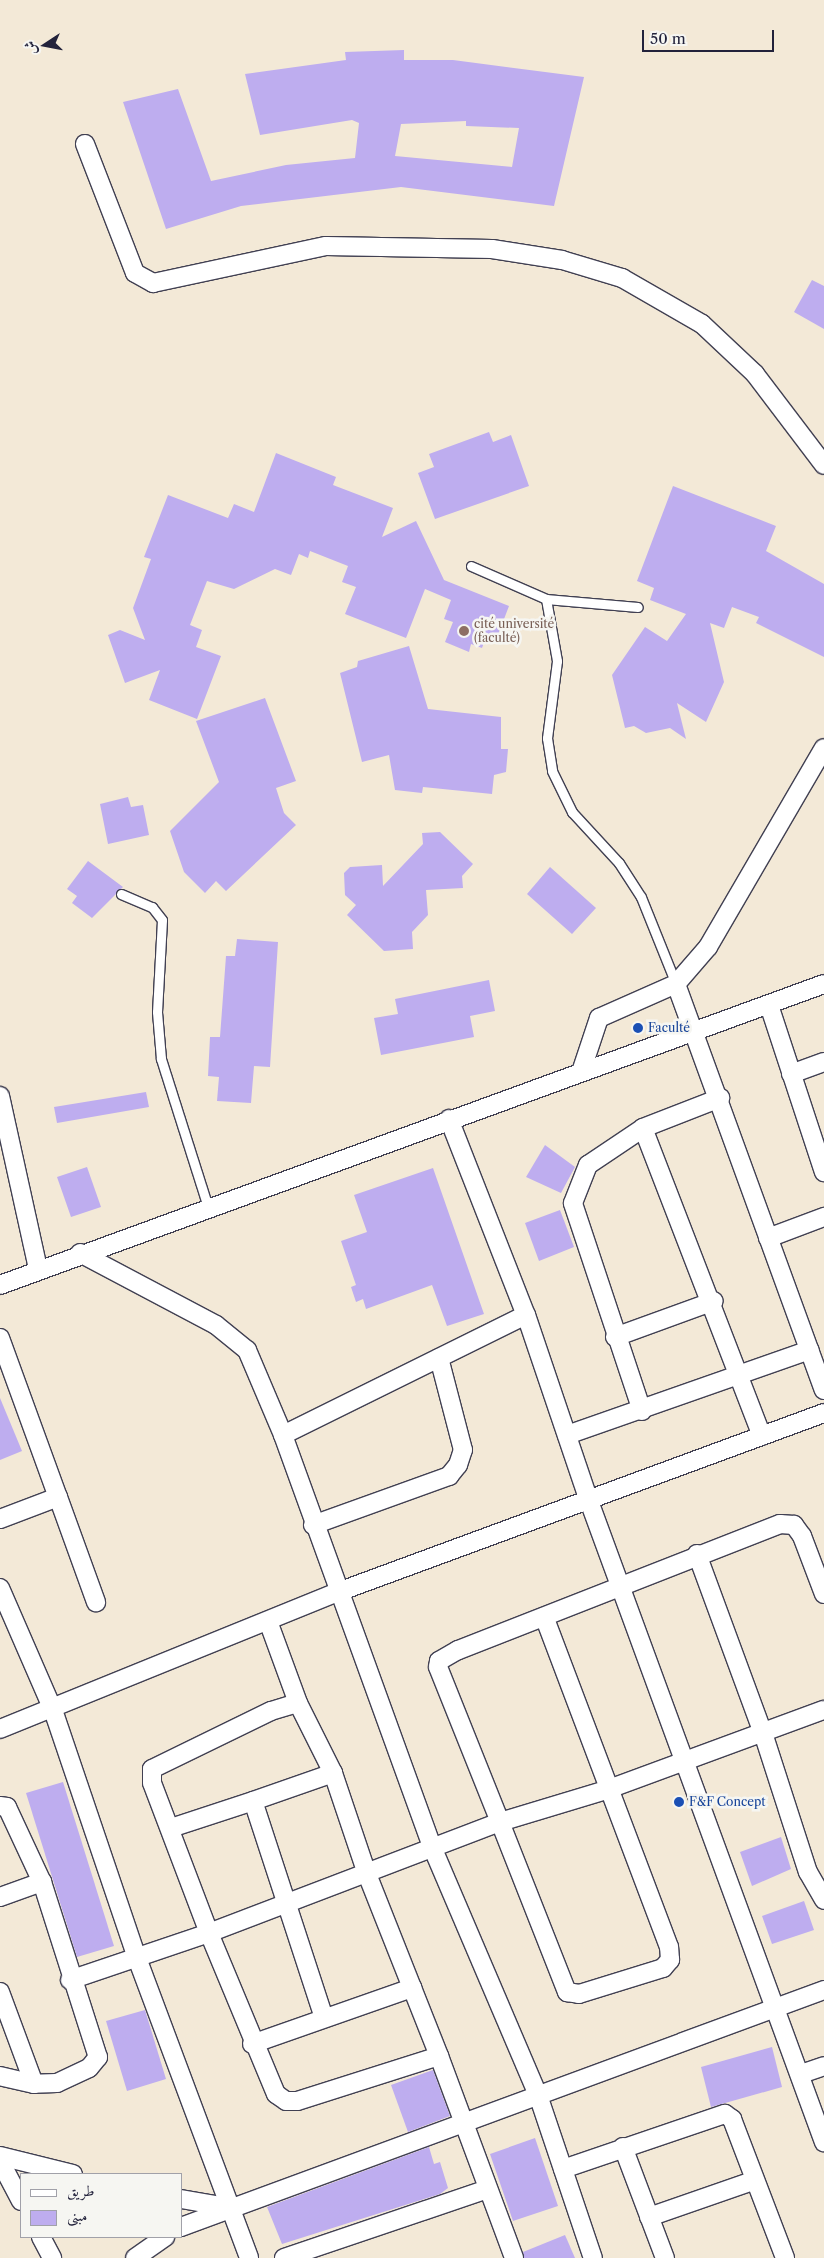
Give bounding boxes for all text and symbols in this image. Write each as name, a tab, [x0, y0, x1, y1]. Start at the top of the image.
north arrow	[20, 20, 70, 70]
scale bar	[644, 20, 776, 52]
text: 50 m	[650, 29, 686, 48]
text: ش	[20, 39, 40, 56]
place label: cité université (faculté)	[474, 617, 554, 645]
marker: cité université (faculté)	[458, 625, 470, 637]
place label: Faculté	[648, 1021, 690, 1035]
marker: Faculté	[632, 1022, 644, 1034]
place label: F&F Concept	[689, 1795, 766, 1809]
marker: F&F Concept	[673, 1796, 685, 1808]
legend	[20, 2173, 182, 2238]
text: طريق	[67, 2181, 94, 2200]
text: مبنى	[67, 2206, 87, 2225]

